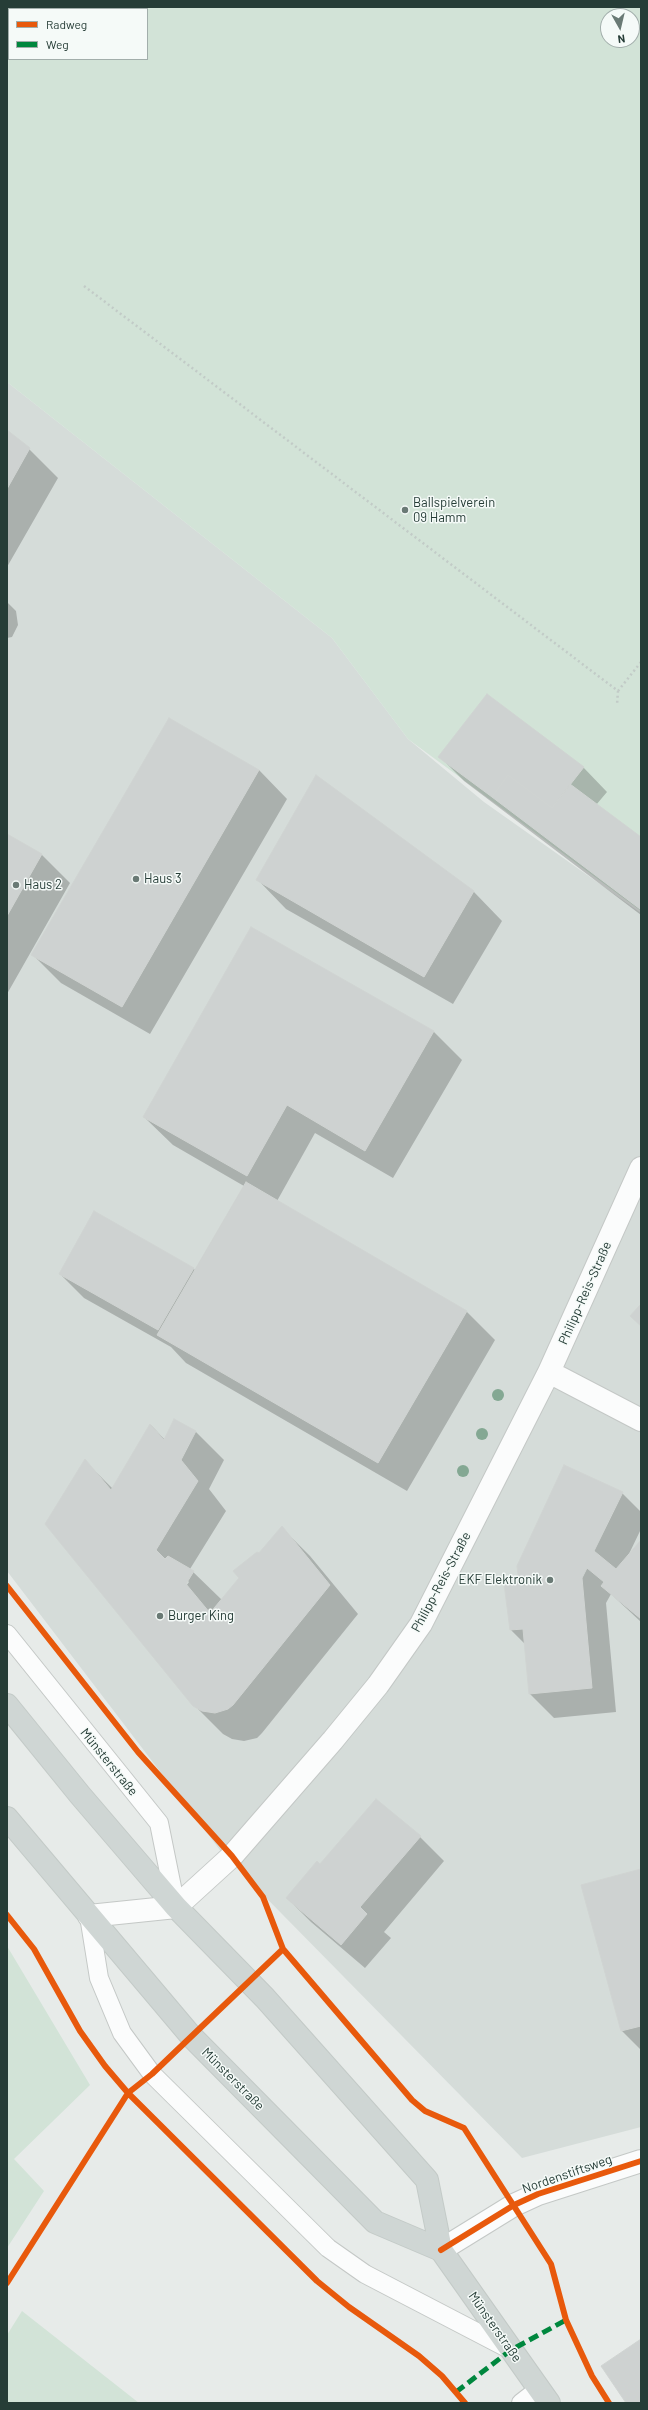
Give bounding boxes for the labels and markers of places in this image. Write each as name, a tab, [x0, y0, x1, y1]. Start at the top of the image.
place label: Ballspielverein 09 Hamm	[413, 495, 495, 526]
marker: Ballspielverein 09 Hamm	[400, 505, 410, 515]
place label: Haus 3	[144, 871, 182, 887]
marker: Haus 3	[131, 874, 141, 884]
place label: Haus 2	[24, 877, 62, 893]
marker: Haus 2	[11, 880, 21, 890]
place label: EKF Elektronik	[459, 1572, 542, 1588]
marker: EKF Elektronik	[545, 1575, 555, 1585]
place label: Burger King	[168, 1608, 234, 1624]
marker: Burger King	[155, 1611, 165, 1621]

